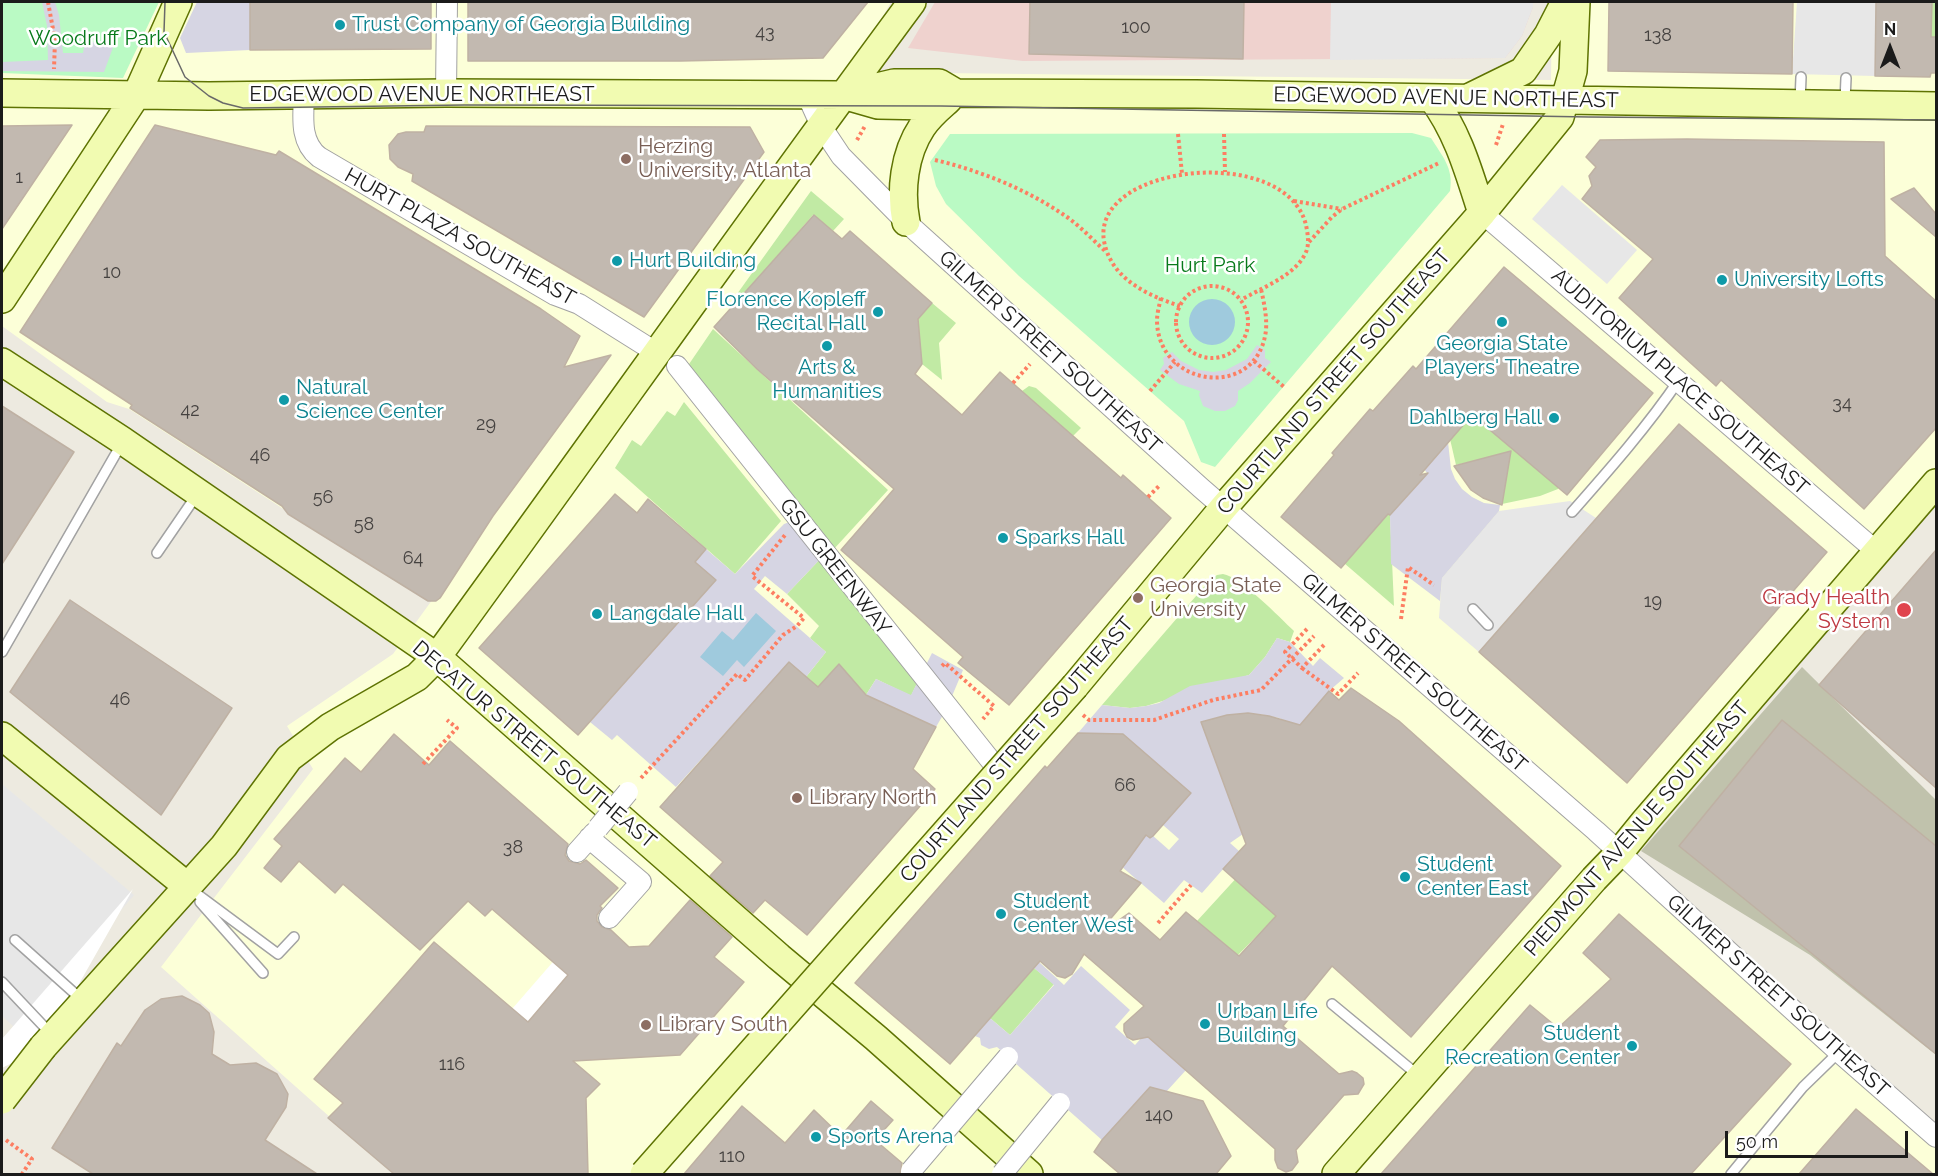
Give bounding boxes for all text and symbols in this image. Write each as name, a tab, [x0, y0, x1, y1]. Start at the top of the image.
place label: Trust Company of Georgia Building	[352, 12, 690, 38]
house number: 100	[1121, 17, 1151, 39]
marker: Trust Company of Georgia Building	[333, 18, 347, 32]
north arrow	[1860, 18, 1920, 78]
text: N	[1884, 20, 1896, 39]
house number: 43	[755, 22, 775, 44]
house number: 138	[1644, 25, 1672, 47]
park label: Woodruff Park	[29, 26, 167, 52]
street label: EDGEWOOD AVENUE NORTHEAST	[249, 82, 595, 108]
street label: EDGEWOOD AVENUE NORTHEAST	[1273, 82, 1619, 114]
place label: Herzing University, Atlanta	[638, 134, 811, 184]
marker: Herzing University, Atlanta	[619, 152, 633, 166]
street label: HURT PLAZA SOUTHEAST	[340, 163, 580, 311]
house number: 1	[15, 167, 23, 189]
street label: COURTLAND STREET SOUTHEAST	[1212, 244, 1456, 520]
street label: GILMER STREET SOUTHEAST	[934, 245, 1166, 459]
place label: Hurt Building	[629, 248, 756, 274]
park label: Hurt Park	[1165, 253, 1255, 279]
marker: Hurt Building	[610, 254, 624, 268]
house number: 10	[103, 262, 121, 284]
street label: AUDITORIUM PLACE SOUTHEAST	[1546, 263, 1814, 501]
place label: University Lofts	[1734, 267, 1884, 293]
marker: University Lofts	[1715, 273, 1729, 287]
place label: Florence Kopleff Recital Hall	[706, 287, 866, 337]
marker: Florence Kopleff Recital Hall	[871, 305, 885, 319]
marker: Georgia State Players' Theatre	[1495, 315, 1509, 329]
place label: Georgia State Players' Theatre	[1424, 331, 1580, 381]
marker: Arts & Humanities	[820, 339, 834, 353]
place label: Arts & Humanities	[772, 355, 882, 405]
place label: Natural Science Center	[296, 375, 444, 425]
marker: Natural Science Center	[277, 393, 291, 407]
house number: 34	[1832, 393, 1852, 415]
house number: 42	[180, 400, 200, 422]
place label: Dahlberg Hall	[1409, 405, 1542, 431]
marker: Dahlberg Hall	[1547, 411, 1561, 425]
house number: 29	[476, 414, 496, 436]
house number: 46	[250, 445, 270, 467]
house number: 56	[313, 487, 333, 509]
street label: GSU GREENWAY	[774, 494, 896, 640]
house number: 58	[354, 514, 374, 536]
place label: Sparks Hall	[1015, 525, 1124, 551]
marker: Sparks Hall	[996, 531, 1010, 545]
house number: 64	[403, 548, 423, 570]
street label: GILMER STREET SOUTHEAST	[1296, 568, 1532, 778]
place label: Georgia State University	[1150, 573, 1281, 623]
place label: Grady Health System	[1762, 585, 1890, 635]
marker: Georgia State University	[1131, 591, 1145, 605]
house number: 19	[1644, 591, 1662, 613]
place label: Langdale Hall	[609, 601, 744, 627]
marker: Grady Health System	[1895, 601, 1913, 619]
marker: Langdale Hall	[590, 607, 604, 621]
street label: COURTLAND STREET SOUTHEAST	[895, 612, 1139, 888]
street label: DECATUR STREET SOUTHEAST	[407, 636, 661, 854]
house number: 46	[110, 689, 130, 711]
street label: PIEDMONT AVENUE SOUTHEAST	[1519, 696, 1755, 962]
house number: 66	[1114, 775, 1136, 797]
place label: Library North	[809, 785, 937, 811]
marker: Library North	[790, 791, 804, 805]
house number: 38	[503, 837, 523, 859]
place label: Student Center East	[1417, 852, 1529, 902]
marker: Student Center East	[1398, 870, 1412, 884]
place label: Student Center West	[1013, 889, 1134, 939]
street label: GILMER STREET SOUTHEAST	[1662, 889, 1894, 1103]
marker: Student Center West	[994, 907, 1008, 921]
place label: Urban Life Building	[1217, 999, 1318, 1049]
place label: Library South	[658, 1012, 788, 1038]
marker: Urban Life Building	[1198, 1017, 1212, 1031]
marker: Library South	[639, 1018, 653, 1032]
place label: Student Recreation Center	[1445, 1021, 1620, 1071]
marker: Student Recreation Center	[1625, 1039, 1639, 1053]
house number: 116	[439, 1054, 465, 1076]
house number: 140	[1145, 1105, 1173, 1127]
scale bar	[1728, 1119, 1911, 1157]
place label: Sports Arena	[828, 1124, 953, 1150]
marker: Sports Arena	[809, 1130, 823, 1144]
text: 50 m	[1736, 1131, 1778, 1152]
house number: 110	[719, 1146, 745, 1168]

